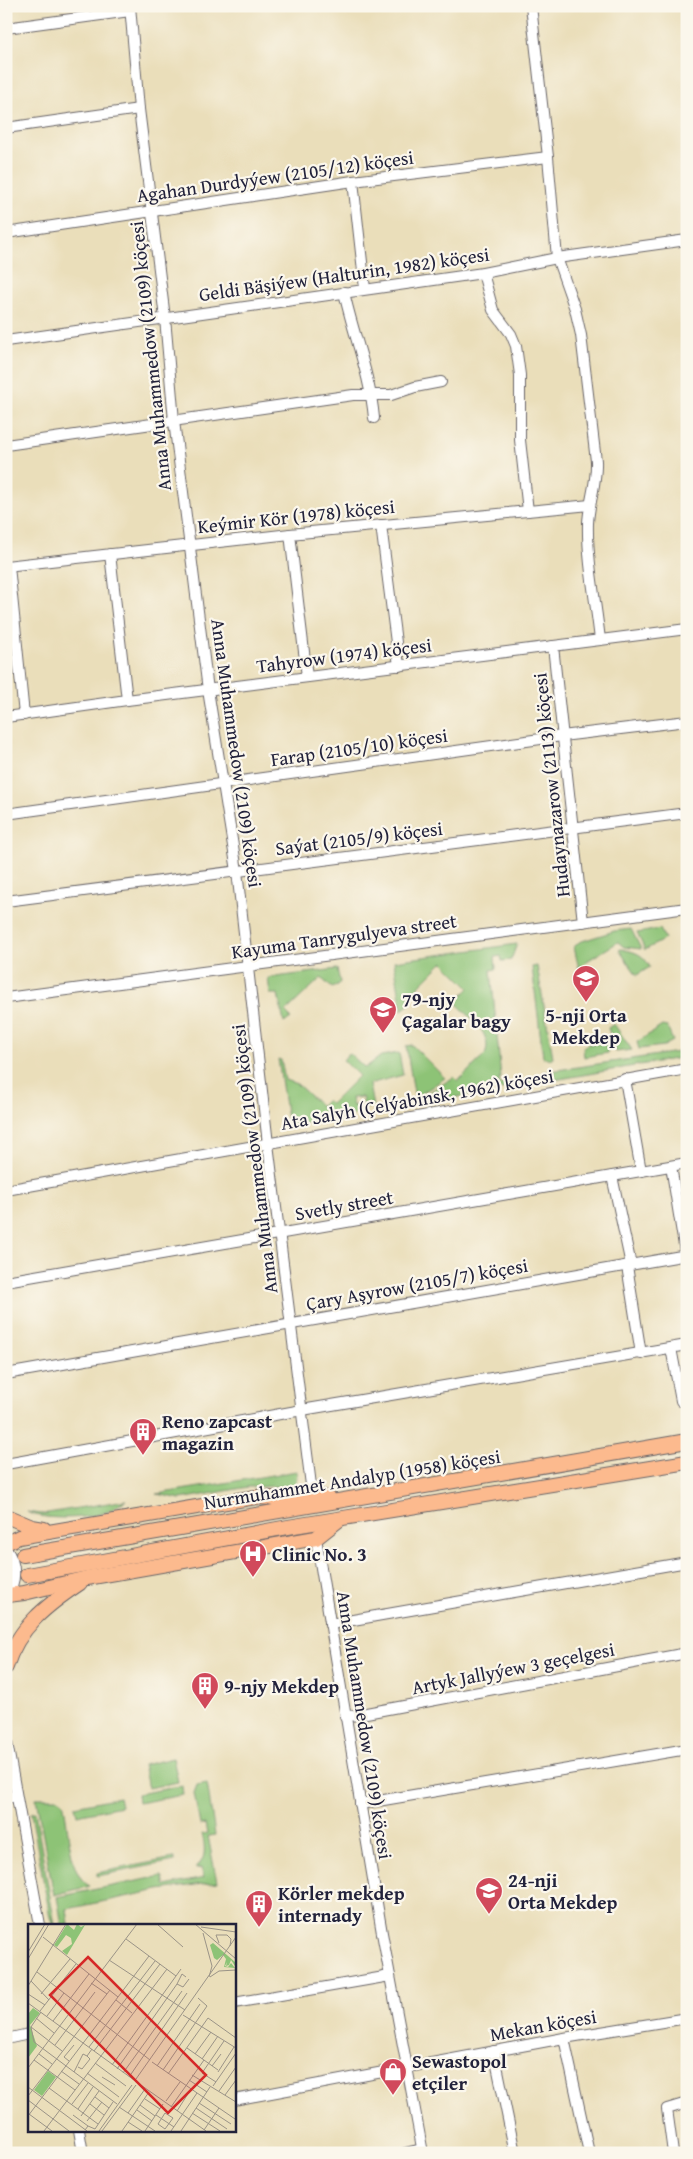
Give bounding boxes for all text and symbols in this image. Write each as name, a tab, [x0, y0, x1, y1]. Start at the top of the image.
street label: Agahan Durdyýew (2105/12) köçesi	[135, 143, 415, 209]
street label: Anna Muhammedow (2109) köçesi	[122, 220, 178, 492]
street label: Geldi Bäşiýew (Halturin, 1982) köçesi	[197, 240, 491, 308]
street label: Keýmir Kör (1978) köçesi	[196, 492, 396, 540]
street label: Anna Muhammedow (2109) köçesi	[204, 617, 270, 889]
street label: Tahyrow (1974) köçesi	[255, 630, 433, 680]
street label: Hudaynazarow (2113) köçesi	[525, 671, 577, 899]
street label: Farap (2105/10) köçesi	[269, 721, 449, 773]
street label: Saýat (2105/9) köçesi	[274, 814, 444, 862]
street label: Kayuma Tanrygulyeva street	[230, 906, 459, 966]
school or university icon: 5-nji Orta Mekdep	[571, 964, 601, 1003]
place label: 79-njy Çagalar bagy	[402, 985, 511, 1035]
school or university icon: 79-njy Çagalar bagy	[368, 995, 398, 1034]
place label: 5-nji Orta Mekdep	[545, 1001, 627, 1051]
street label: Anna Muhammedow (2109) köçesi	[224, 1023, 284, 1295]
street label: Ata Salyh (Çelýabinsk, 1962) köçesi	[278, 1061, 556, 1137]
street label: Svetly street	[293, 1183, 396, 1227]
street label: Çary Aşyrow (2105/7) köçesi	[304, 1251, 530, 1317]
place label: Reno zapcast magazin	[162, 1407, 273, 1457]
building icon: Reno zapcast magazin	[128, 1417, 158, 1456]
street label: Nurmuhammet Andalyp (1958) köçesi	[202, 1442, 502, 1516]
hospital icon: Clinic No. 3	[238, 1539, 268, 1578]
place label: Clinic No. 3	[272, 1540, 367, 1568]
street label: Anna Muhammedow (2109) köçesi	[330, 1589, 400, 1861]
street label: Artyk Jallyýew 3 geçelgesi	[409, 1635, 617, 1701]
building icon: 9-njy Mekdep	[190, 1671, 220, 1710]
place label: 9-njy Mekdep	[224, 1672, 339, 1700]
place label: 24-nji Orta Mekdep	[508, 1866, 618, 1916]
school or university icon: 24-nji Orta Mekdep	[474, 1876, 504, 1915]
place label: Körler mekdep internady	[278, 1879, 405, 1929]
building icon: Körler mekdep internady	[244, 1889, 274, 1928]
inset map	[28, 1924, 235, 2132]
street label: Mekan köçesi	[488, 2002, 598, 2048]
place label: Sewastopol etçiler	[412, 2047, 507, 2097]
shop icon: Sewastopol etçiler	[378, 2057, 408, 2096]

